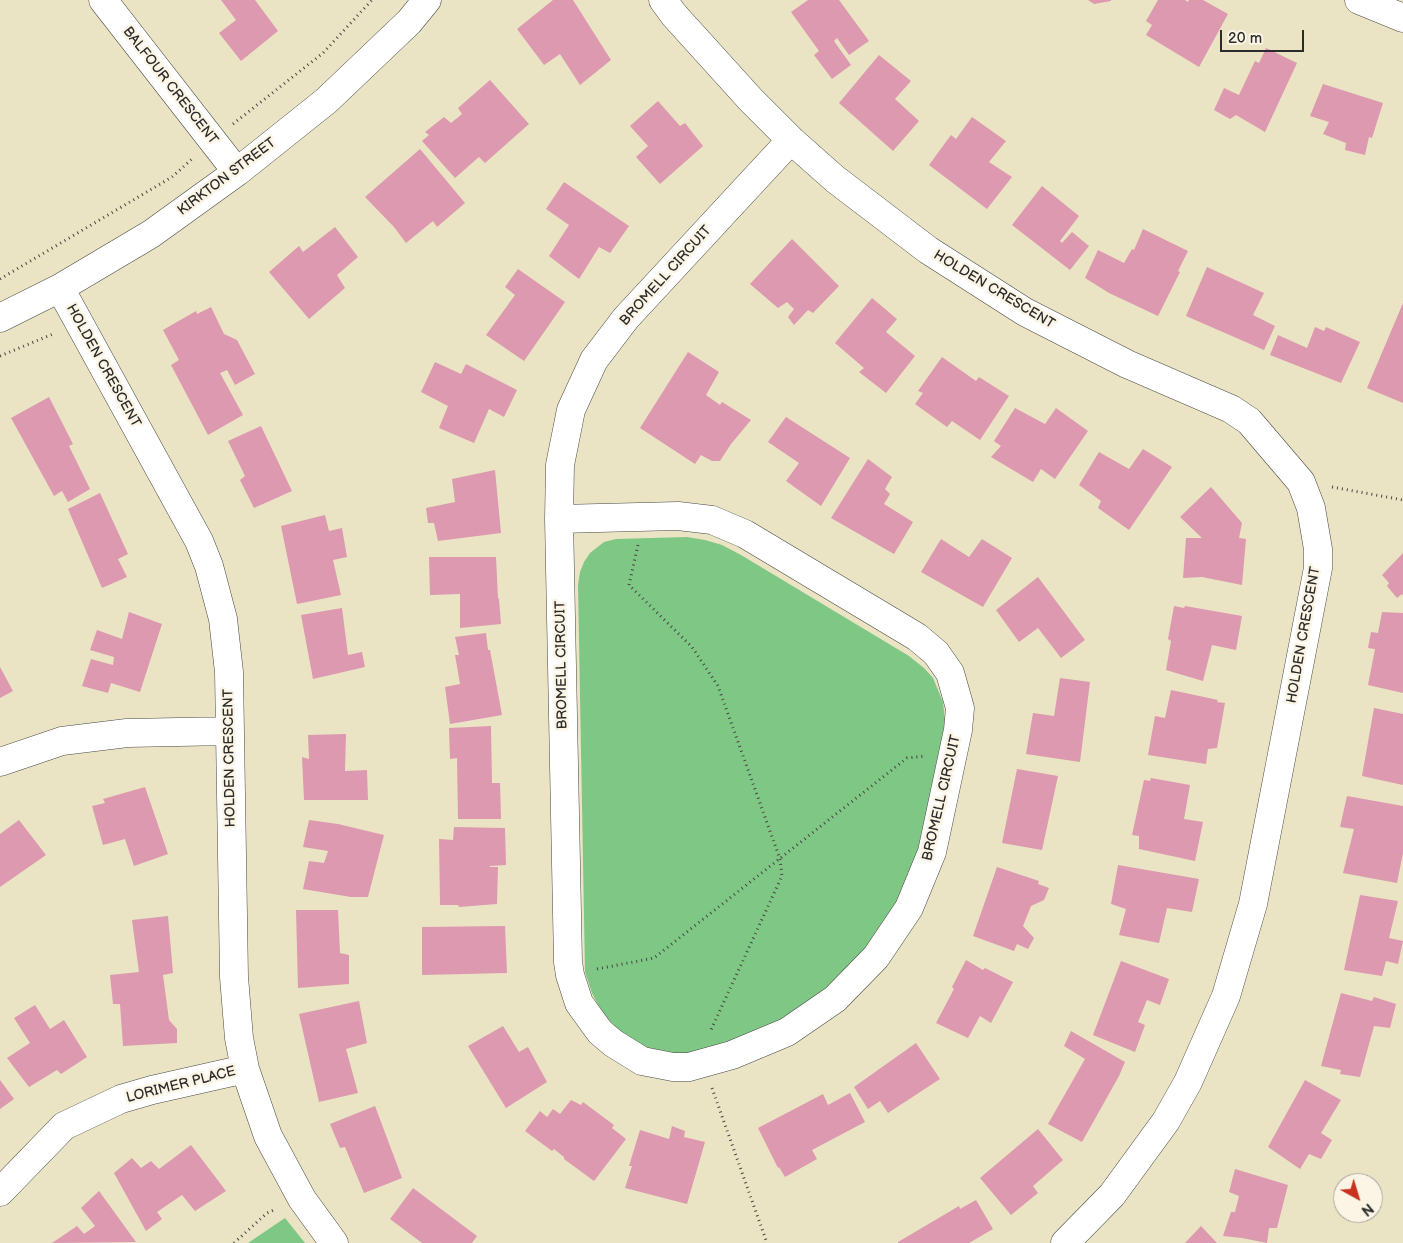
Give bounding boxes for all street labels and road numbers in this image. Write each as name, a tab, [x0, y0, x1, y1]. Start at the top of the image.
street label: BALFOUR CRESCENT	[119, 24, 221, 148]
street label: KIRKTON STREET	[175, 135, 279, 219]
street label: BROMELL CIRCUIT	[617, 223, 715, 329]
street label: HOLDEN CRESCENT	[930, 247, 1058, 333]
street label: HOLDEN CRESCENT	[62, 301, 144, 431]
street label: HOLDEN CRESCENT	[1284, 565, 1324, 705]
street label: BROMELL CIRCUIT	[552, 601, 572, 729]
street label: HOLDEN CRESCENT	[220, 689, 240, 827]
street label: BROMELL CIRCUIT	[919, 733, 965, 863]
street label: LORIMER PLACE	[125, 1063, 237, 1107]

